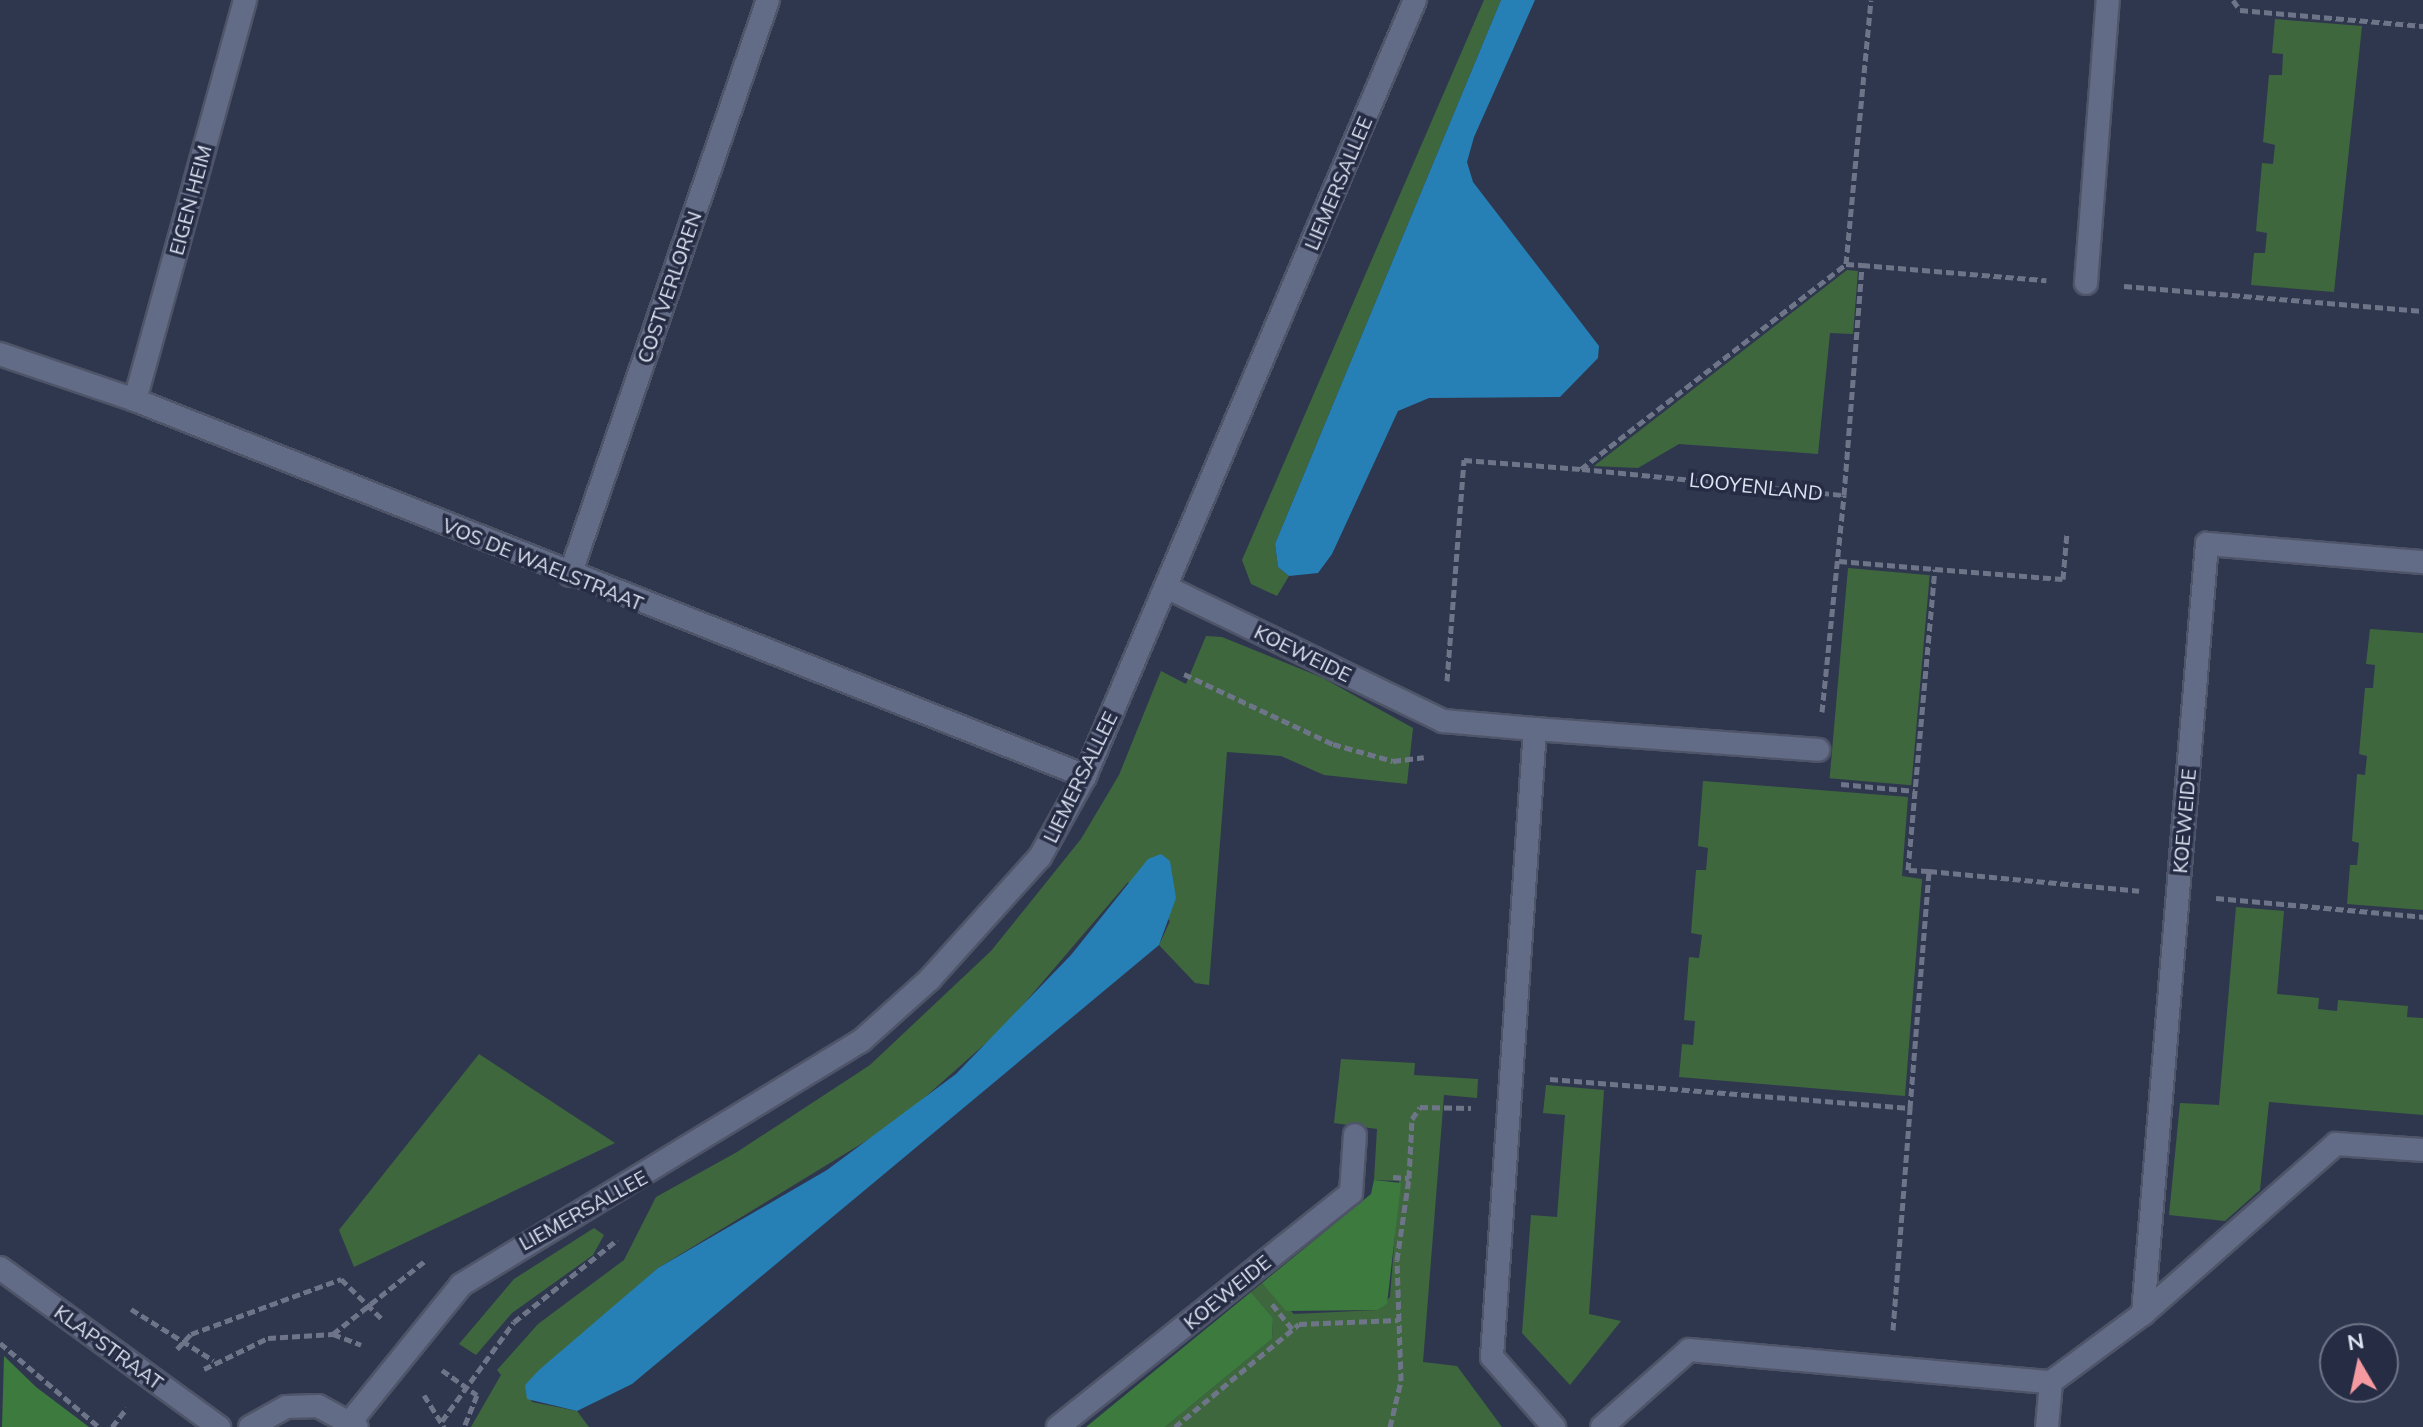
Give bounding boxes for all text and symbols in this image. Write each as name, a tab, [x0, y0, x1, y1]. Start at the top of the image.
street label: LIEMERSALLEE	[1299, 112, 1377, 254]
street label: EIGEN HEIM	[164, 142, 216, 258]
street label: COSTVERLOREN	[632, 208, 706, 366]
street label: LOOYENLAND	[1688, 467, 1824, 505]
street label: VOS DE WAELSTRAAT	[439, 513, 647, 615]
street label: KOEWEIDE	[1251, 619, 1355, 687]
street label: LIEMERSALLEE	[1038, 707, 1122, 847]
street label: KOEWEIDE	[2167, 768, 2201, 874]
street label: LIEMERSALLEE	[515, 1165, 651, 1255]
street label: KOEWEIDE	[1179, 1250, 1275, 1334]
street label: KLAPSTRAAT	[50, 1299, 168, 1395]
north arrow	[2319, 1323, 2399, 1403]
text: N	[2345, 1326, 2366, 1356]

